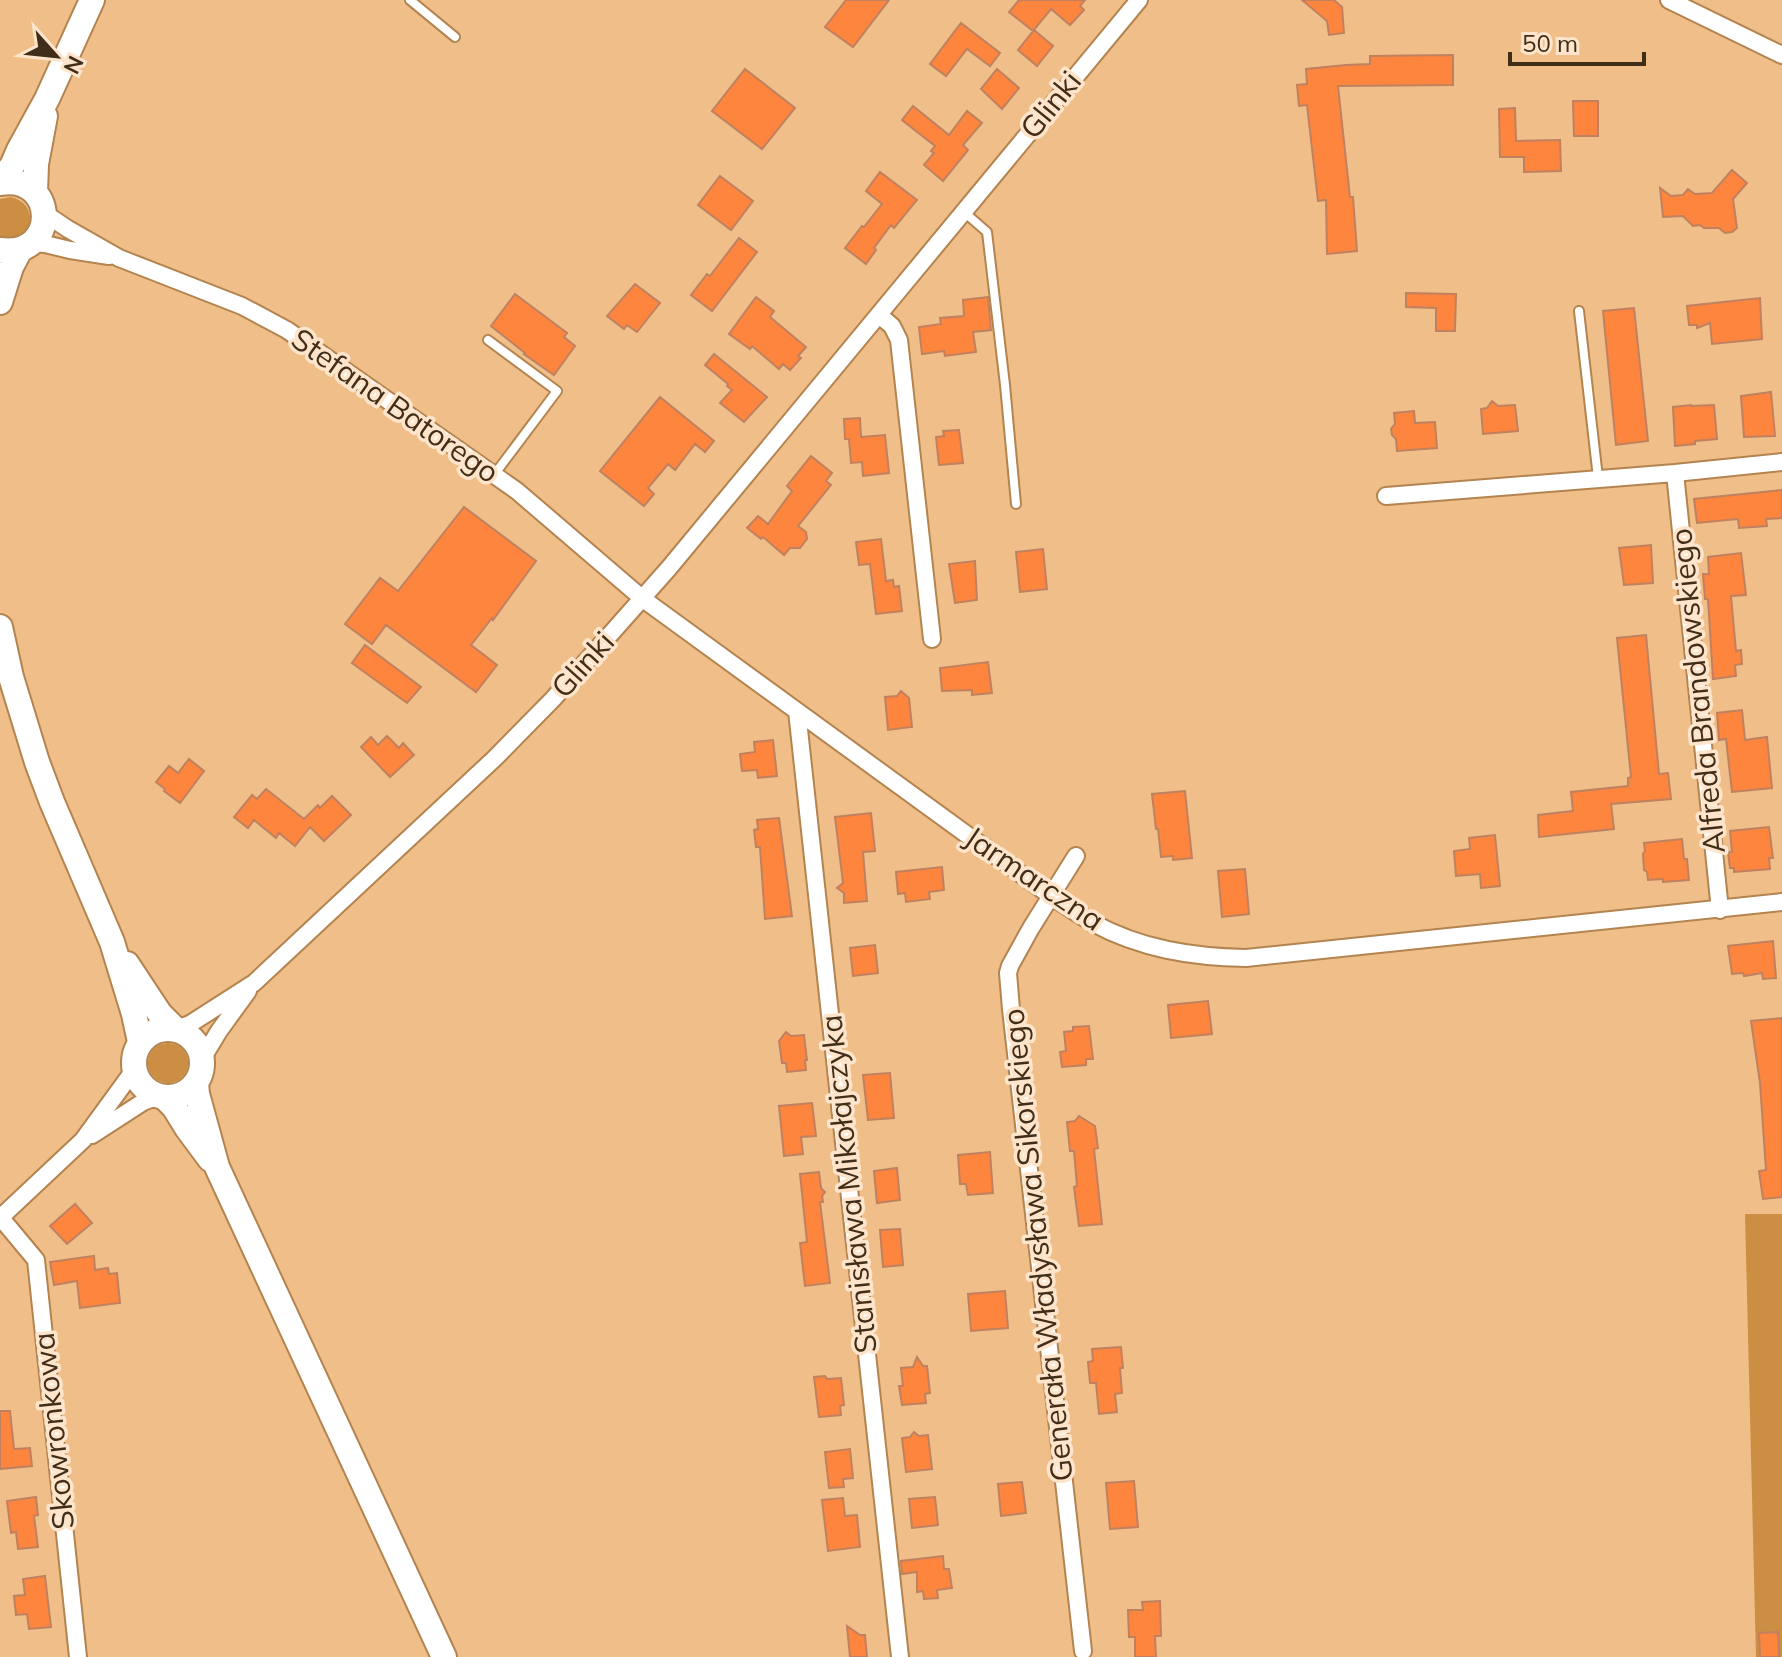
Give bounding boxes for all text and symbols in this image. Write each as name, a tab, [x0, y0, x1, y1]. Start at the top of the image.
north arrow	[16, 16, 96, 96]
scale bar	[1510, 16, 1644, 66]
text: 50 m	[1522, 28, 1578, 58]
text: N	[58, 51, 90, 79]
street label: Glinki	[1011, 63, 1089, 146]
street label: Stefana Batorego	[284, 319, 507, 491]
street label: Alfreda Brandowskiego	[1661, 527, 1733, 855]
street label: Glinki	[543, 623, 622, 705]
street label: Jarmarczna	[958, 818, 1111, 939]
street label: Generała Władysława Sikorskiego	[993, 1007, 1081, 1483]
street label: Stanisława Mikołajczyka	[811, 1013, 885, 1355]
street label: Skowronkowa	[24, 1331, 82, 1532]

